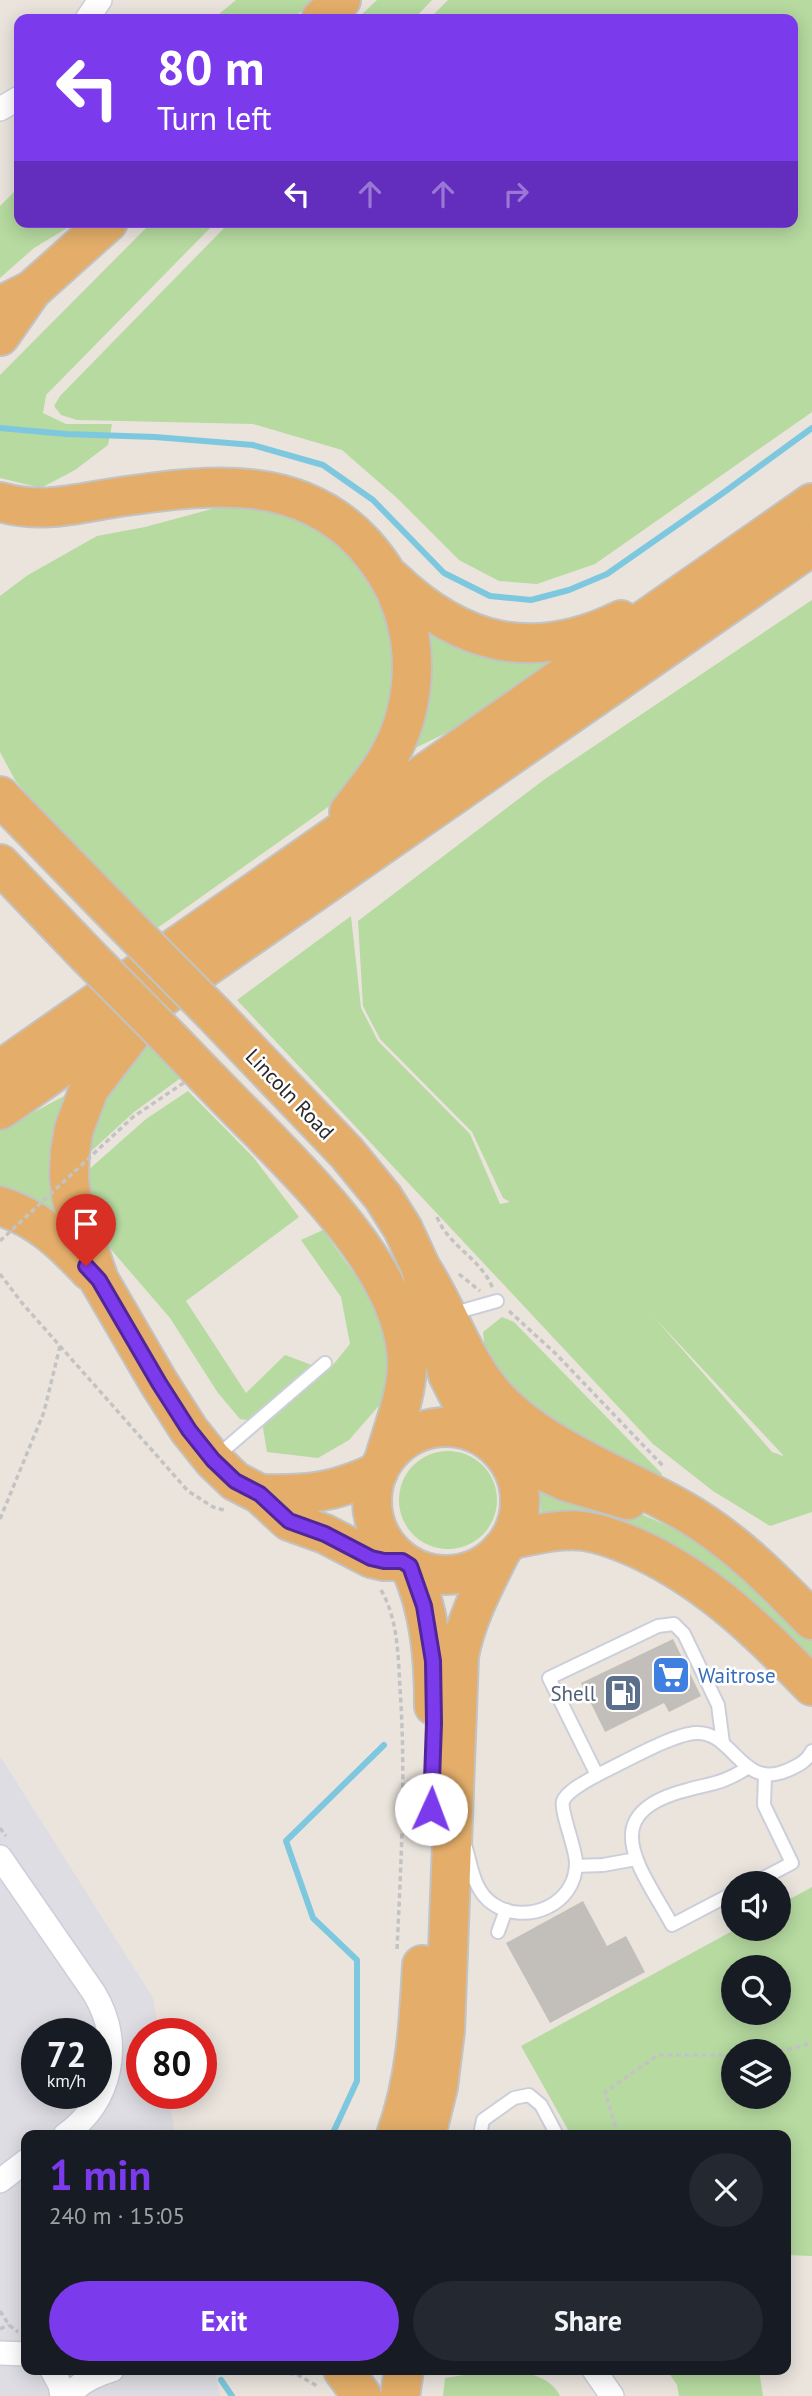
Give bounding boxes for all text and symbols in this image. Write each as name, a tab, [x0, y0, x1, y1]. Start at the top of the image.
text: 80 m	[157, 35, 264, 99]
icon: left	[42, 42, 133, 133]
text: Turn left	[157, 97, 272, 139]
icon: left	[278, 175, 316, 213]
icon: ahead	[351, 175, 389, 213]
icon: ahead	[424, 175, 462, 213]
icon: right	[497, 175, 535, 213]
street label: Lincoln Road	[240, 1043, 340, 1145]
pin	[56, 1194, 116, 1266]
icon: arrive	[67, 1205, 105, 1243]
supermarket icon: Waitrose	[650, 1654, 692, 1696]
place label: Waitrose	[698, 1662, 776, 1689]
fuel station icon: Shell	[602, 1672, 644, 1714]
place label: Shell	[550, 1680, 596, 1707]
position arrow	[394, 1772, 468, 1846]
map controls	[721, 1871, 791, 2109]
button: sound	[721, 1871, 791, 1941]
button: search	[721, 1955, 791, 2025]
speed limit sign: 80	[126, 2018, 217, 2109]
text: 72	[47, 2031, 86, 2077]
button: layers	[721, 2039, 791, 2109]
text: km/h	[47, 2069, 86, 2092]
text: 1 min	[49, 2147, 151, 2202]
button: close	[689, 2153, 763, 2227]
text: 240 m · 15:05	[49, 2201, 185, 2230]
button: Exit	[49, 2281, 399, 2361]
button: Share	[413, 2281, 763, 2361]

